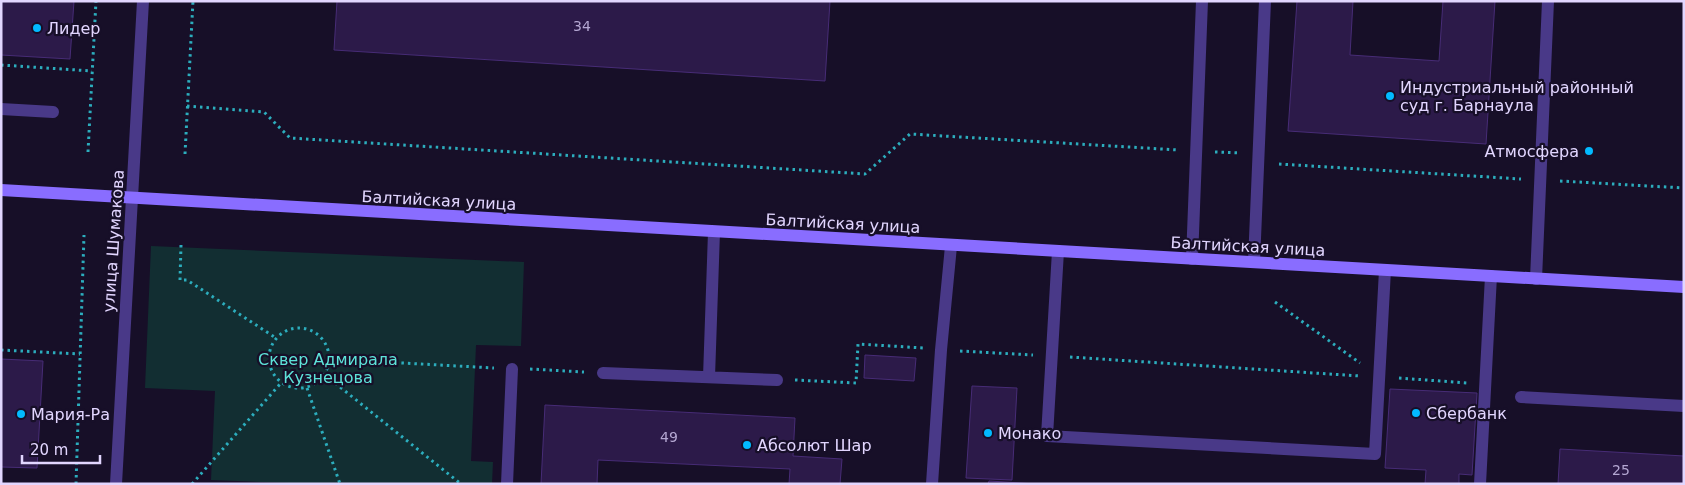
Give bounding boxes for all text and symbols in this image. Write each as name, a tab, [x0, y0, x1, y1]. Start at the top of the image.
house number: 34	[573, 18, 591, 34]
place label: Лидер	[47, 19, 101, 38]
marker: Лидер	[31, 22, 43, 34]
place label: Индустриальный районный суд г. Барнаула	[1400, 78, 1634, 115]
marker: Индустриальный районный суд г. Барнаула	[1384, 90, 1396, 102]
place label: Атмосфера	[1485, 142, 1579, 161]
marker: Атмосфера	[1583, 145, 1595, 157]
street label: улица Шумакова	[99, 169, 128, 313]
street label: Балтийская улица	[361, 187, 517, 214]
street label: Балтийская улица	[765, 210, 921, 237]
street label: Балтийская улица	[1170, 233, 1326, 260]
park label: Сквер Адмирала Кузнецова	[258, 350, 398, 387]
place label: Сбербанк	[1426, 404, 1507, 423]
place label: Мария-Ра	[31, 405, 110, 424]
marker: Сбербанк	[1410, 407, 1422, 419]
marker: Мария-Ра	[15, 408, 27, 420]
place label: Монако	[998, 424, 1061, 443]
marker: Монако	[982, 427, 994, 439]
house number: 49	[660, 429, 678, 445]
scale bar	[22, 432, 100, 464]
place label: Абсолют Шар	[757, 436, 872, 455]
marker: Абсолют Шар	[741, 439, 753, 451]
text: 20 m	[30, 441, 68, 459]
house number: 25	[1612, 462, 1630, 478]

